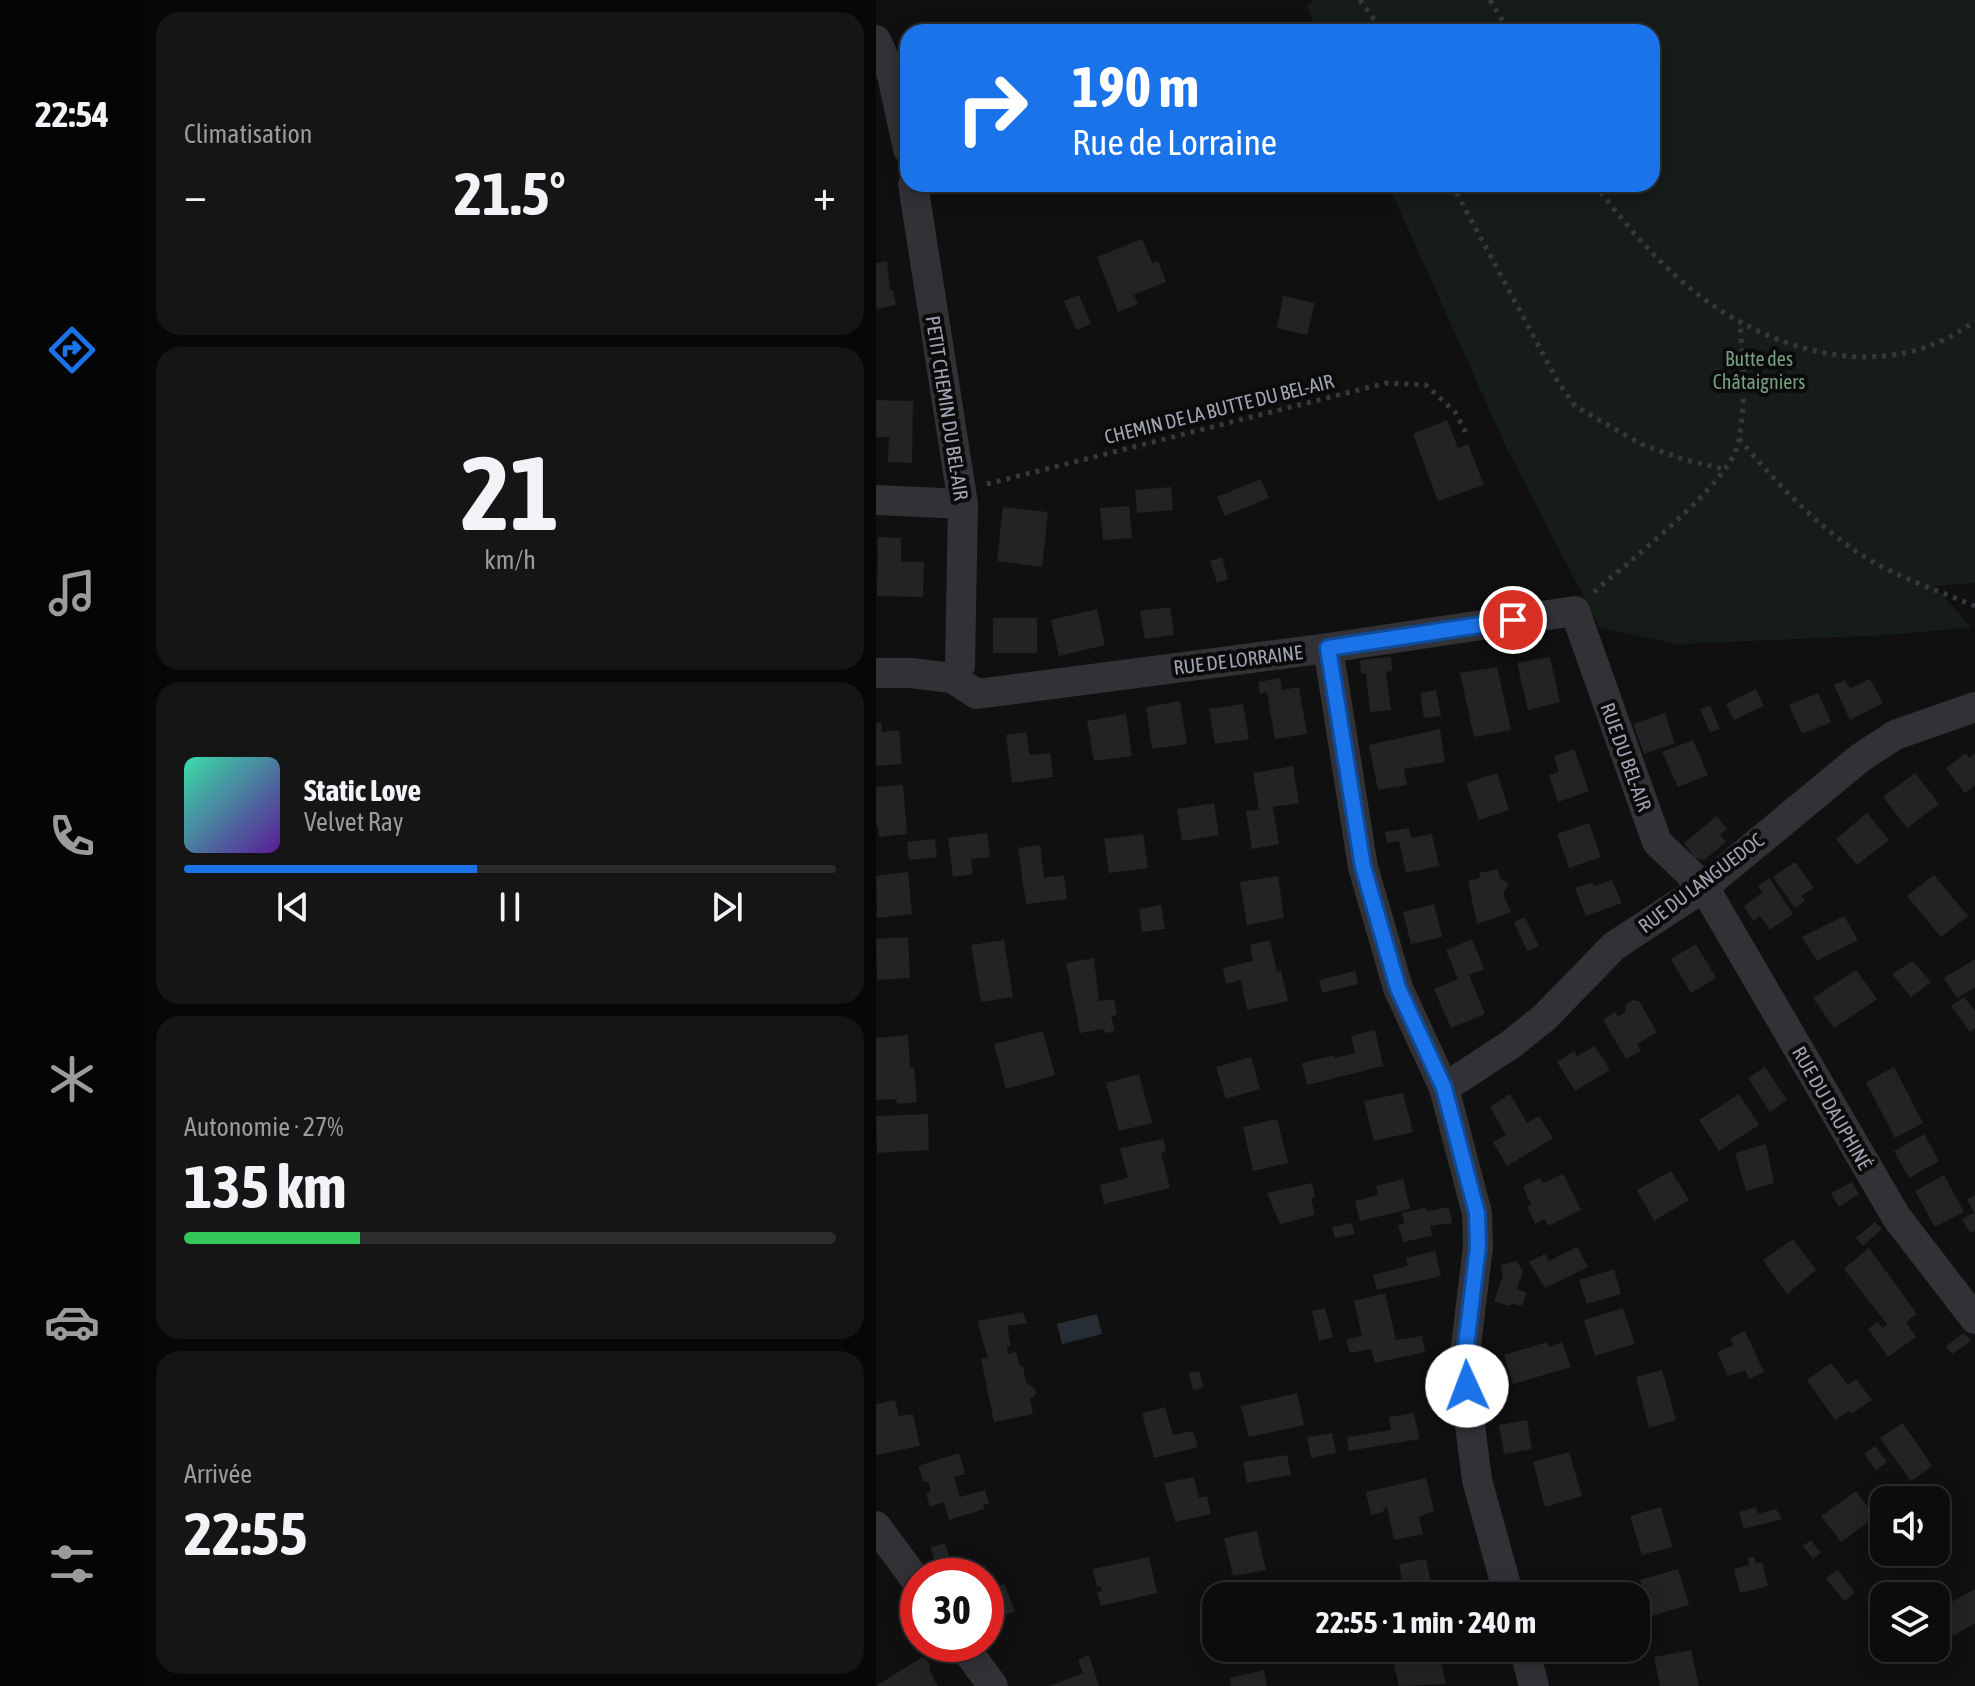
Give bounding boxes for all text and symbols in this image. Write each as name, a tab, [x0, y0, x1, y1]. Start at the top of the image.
text: 190 m	[1072, 55, 1199, 119]
icon: right	[940, 56, 1044, 160]
text: 22:54	[35, 93, 109, 135]
text: Climatisation	[184, 119, 312, 149]
text: Rue de Lorraine	[1072, 121, 1277, 163]
text: 21.5°	[454, 159, 566, 228]
text: −	[184, 169, 207, 219]
text: +	[813, 169, 836, 219]
street label: PETIT CHEMIN DU BEL-AIR	[922, 314, 973, 502]
icon: directions	[44, 322, 100, 378]
park label: Butte des Châtaigniers	[1713, 347, 1805, 393]
street label: CHEMIN DE LA BUTTE DU BEL-AIR	[1102, 369, 1336, 448]
text: 21	[461, 433, 559, 552]
text: km/h	[484, 545, 536, 575]
icon: music	[44, 565, 100, 621]
pin	[1479, 586, 1547, 654]
icon: arrive	[1491, 598, 1535, 642]
street label: RUE DE LORRAINE	[1172, 640, 1304, 679]
street label: RUE DU BEL-AIR	[1596, 700, 1657, 814]
text: Static Love	[304, 773, 421, 807]
text: Velvet Ray	[304, 807, 404, 837]
icon: phone	[44, 808, 100, 864]
street label: RUE DU LANGUEDOC	[1633, 828, 1768, 937]
icon: previous	[271, 885, 315, 929]
icon: pause	[488, 885, 532, 929]
icon: next	[705, 885, 749, 929]
street label: RUE DU DAUPHINÉ	[1788, 1042, 1877, 1174]
icon: climate	[44, 1051, 100, 1107]
text: Autonomie · 27%	[184, 1112, 343, 1142]
text: 135 km	[184, 1152, 346, 1221]
icon: car	[44, 1294, 100, 1350]
position arrow	[1425, 1344, 1509, 1428]
text: Arrivée	[184, 1459, 252, 1489]
map controls	[1870, 1486, 1950, 1662]
button: sound	[1870, 1486, 1950, 1566]
text: 22:55	[184, 1499, 307, 1568]
icon: filters	[44, 1536, 100, 1592]
speed limit sign: 30	[900, 1558, 1004, 1662]
button: layers	[1870, 1582, 1950, 1662]
text: 22:55 · 1 min · 240 m	[1316, 1605, 1536, 1639]

